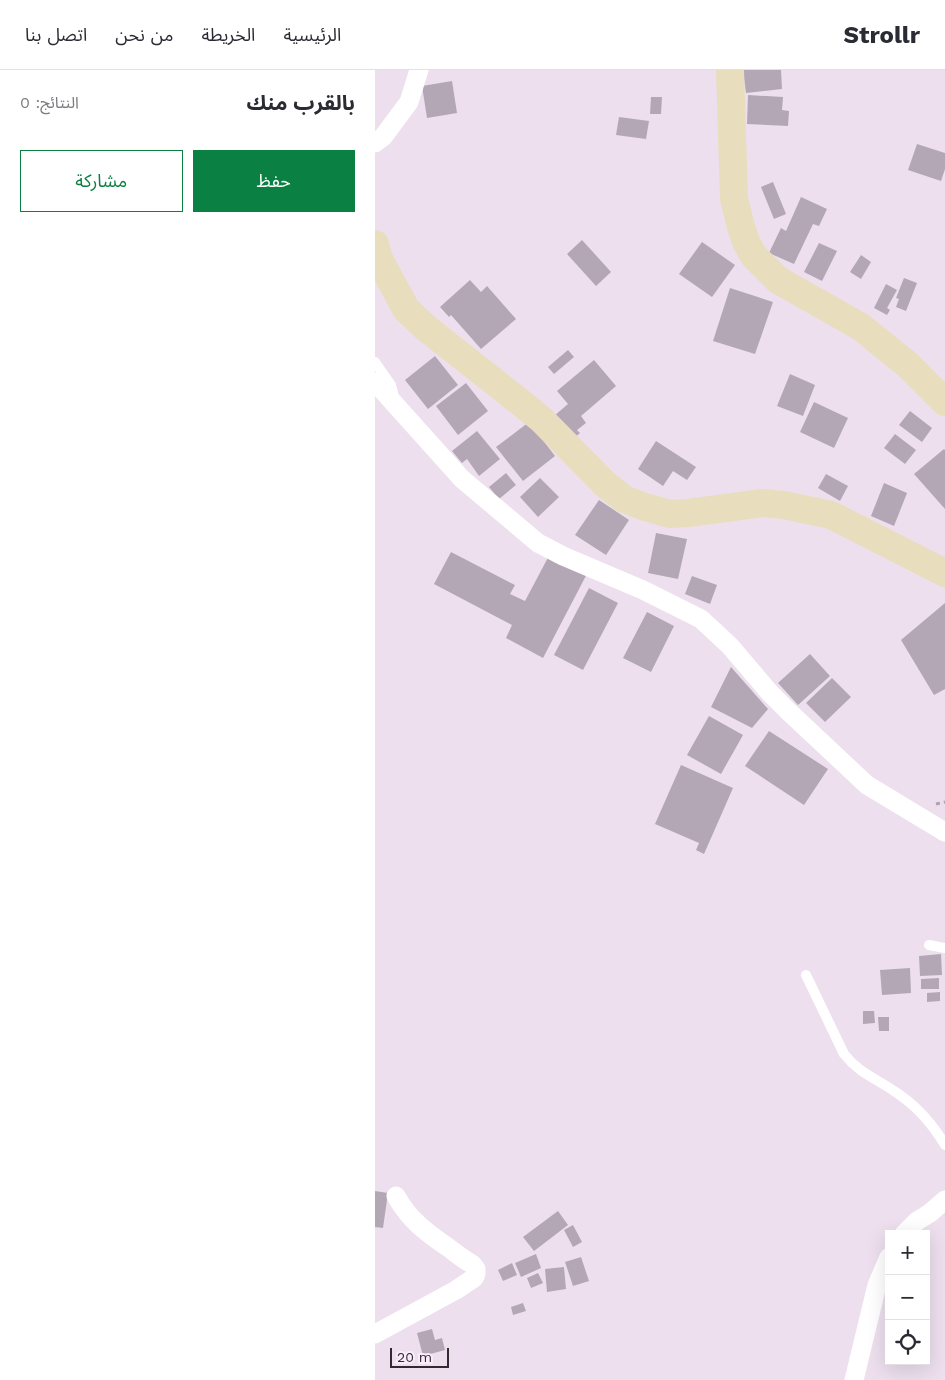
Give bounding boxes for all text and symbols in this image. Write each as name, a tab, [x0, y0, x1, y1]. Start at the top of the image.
text: Strollr	[843, 21, 920, 49]
text: اتصل بنا	[25, 24, 87, 45]
text: من نحن	[115, 24, 173, 45]
text: الخريطة	[201, 24, 255, 45]
text: الرئيسية	[283, 24, 341, 45]
text: بالقرب منك	[247, 90, 355, 115]
text: النتائج: 0	[20, 93, 79, 112]
button: مشاركة	[20, 150, 183, 212]
button: حفظ	[193, 150, 355, 212]
map controls	[885, 1230, 930, 1365]
button: +	[885, 1230, 930, 1275]
button: −	[885, 1275, 930, 1320]
button: locate	[885, 1320, 930, 1365]
scale bar	[390, 1345, 449, 1368]
text: 20 m	[397, 1349, 432, 1365]

